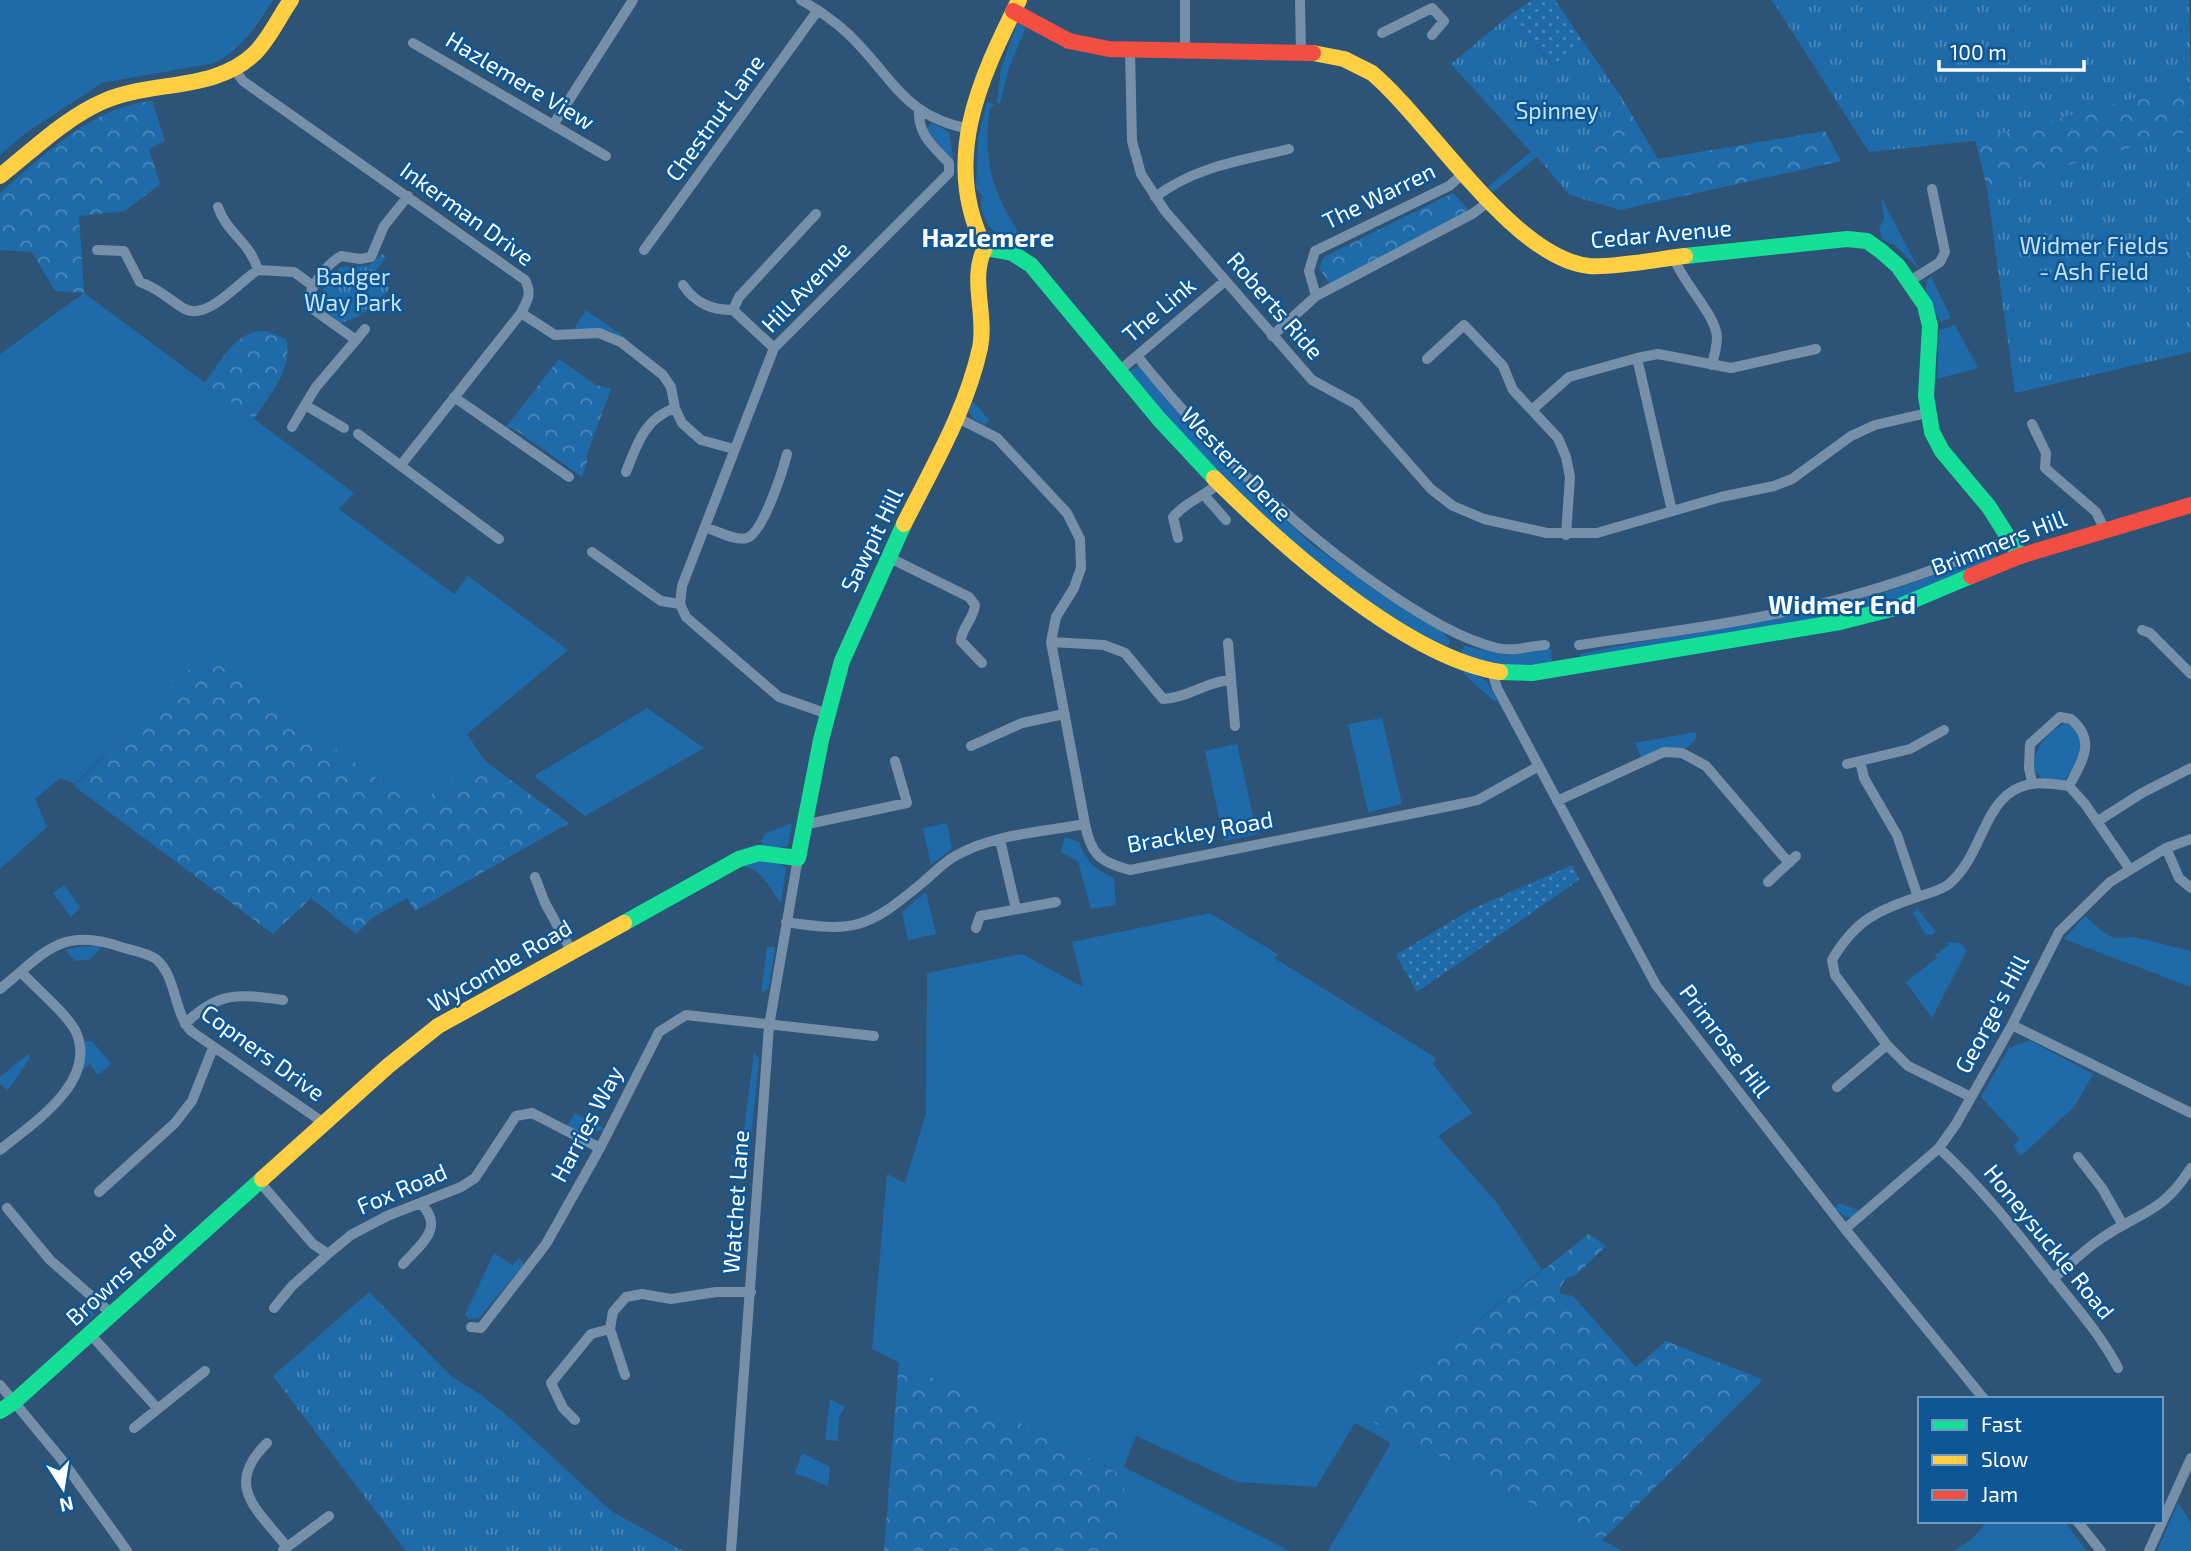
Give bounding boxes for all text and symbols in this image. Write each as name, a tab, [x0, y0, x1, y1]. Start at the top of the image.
street label: Hazlemere View	[441, 25, 600, 135]
scale bar	[1939, 28, 2084, 72]
text: 100 m	[1950, 39, 2007, 64]
street label: Chestnut Lane	[659, 49, 770, 186]
park label: Spinney	[1515, 96, 1599, 124]
street label: Inkerman Drive	[395, 155, 540, 271]
street label: The Warren	[1318, 156, 1439, 234]
street label: Cedar Avenue	[1589, 213, 1733, 253]
district label: Hazlemere	[922, 221, 1054, 252]
park label: Widmer Fields - Ash Field	[2019, 231, 2169, 285]
street label: Hill Avenue	[755, 235, 856, 338]
street label: Roberts Ride	[1222, 246, 1330, 365]
park label: Badger Way Park	[304, 262, 402, 316]
street label: The Link	[1116, 270, 1201, 348]
street label: Western Dene	[1175, 400, 1298, 526]
street label: Sawpit Hill	[834, 483, 908, 596]
street label: Brimmers Hill	[1927, 503, 2070, 581]
district label: Widmer End	[1768, 588, 1916, 619]
street label: Brackley Road	[1125, 804, 1275, 858]
street label: Wycombe Road	[422, 913, 577, 1018]
street label: George's Hill	[1948, 949, 2034, 1078]
street label: Primrose Hill	[1674, 978, 1778, 1103]
street label: Copners Drive	[196, 998, 331, 1106]
street label: Harries Way	[544, 1061, 628, 1186]
street label: Watchet Lane	[716, 1129, 754, 1275]
street label: Fox Road	[352, 1157, 451, 1220]
street label: Honeysuckle Road	[1979, 1158, 2121, 1325]
street label: Browns Road	[60, 1218, 181, 1331]
legend	[1918, 1397, 2163, 1523]
text: Fast	[1981, 1411, 2022, 1436]
text: Slow	[1981, 1446, 2028, 1471]
north arrow	[28, 1453, 98, 1523]
text: Jam	[1981, 1481, 2018, 1506]
text: N	[58, 1492, 76, 1518]

